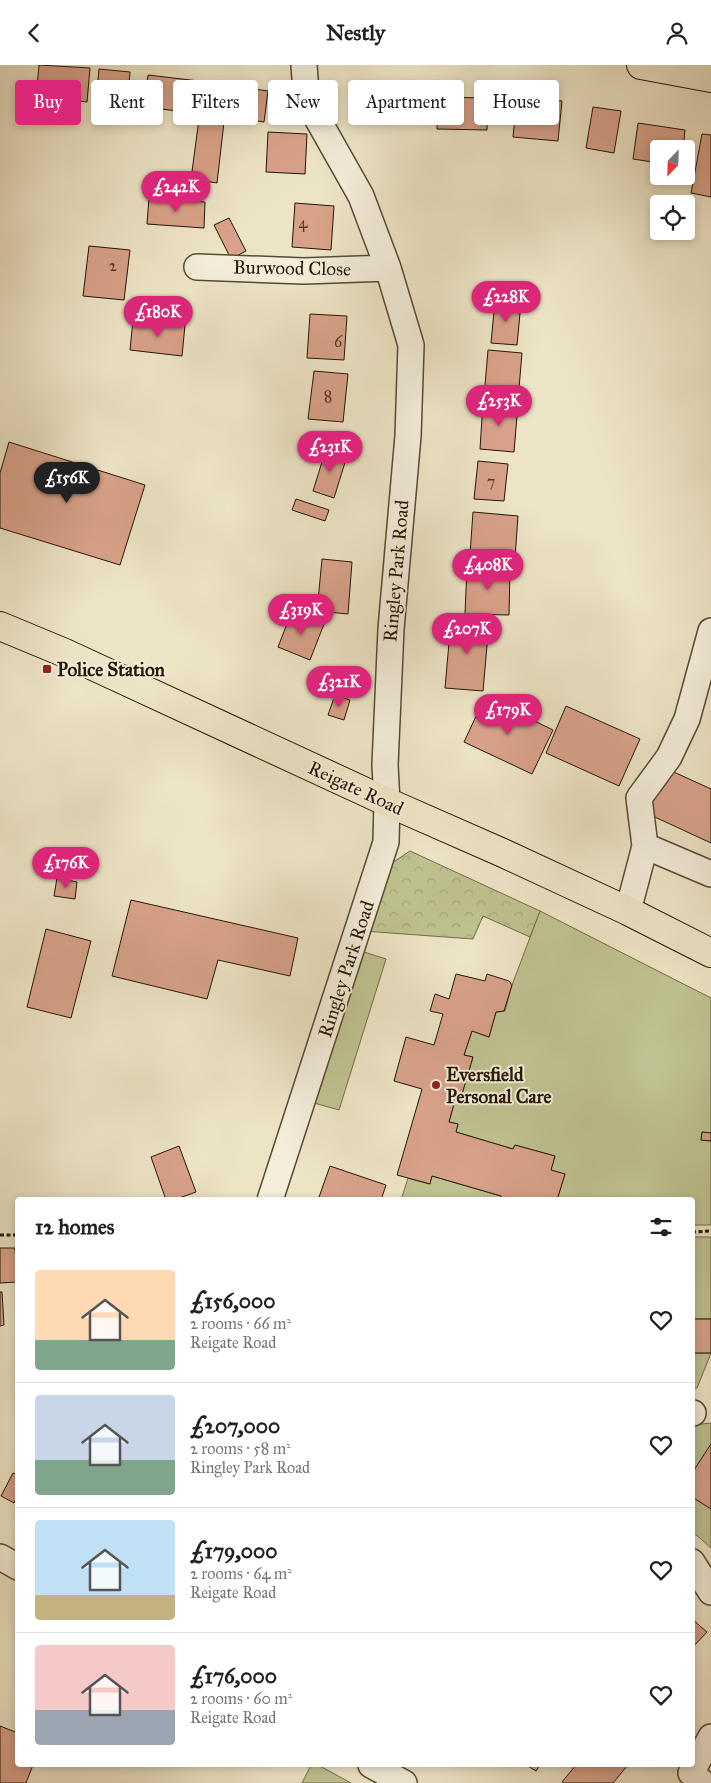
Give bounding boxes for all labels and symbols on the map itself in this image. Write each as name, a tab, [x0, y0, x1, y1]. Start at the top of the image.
north arrow	[650, 140, 695, 185]
pin: £242K	[141, 171, 211, 213]
house number: 4	[299, 213, 309, 232]
street label: Burwood Close	[233, 255, 351, 281]
house number: 2	[109, 256, 117, 275]
pin: £228K	[471, 281, 541, 323]
pin: £180K	[123, 295, 193, 338]
house number: 6	[334, 332, 343, 351]
pin: £253K	[464, 385, 534, 427]
house number: 8	[324, 387, 332, 406]
pin: £231K	[295, 431, 365, 473]
pin: £156K	[32, 461, 102, 504]
house number: 7	[487, 472, 495, 491]
street label: Ringley Park Road	[378, 499, 415, 643]
pin: £408K	[453, 549, 523, 591]
pin: £319K	[266, 593, 336, 636]
pin: £207K	[432, 613, 502, 655]
place label: Police Station	[57, 658, 166, 681]
marker: Police Station	[41, 663, 53, 675]
pin: £321K	[304, 665, 374, 708]
pin: £179K	[473, 693, 543, 736]
street label: Reigate Road	[304, 756, 408, 821]
pin: £176K	[31, 847, 101, 889]
street label: Ringley Park Road	[313, 897, 380, 1041]
place label: Eversfield Personal Care	[446, 1063, 552, 1108]
marker: Eversfield Personal Care	[430, 1079, 442, 1091]

